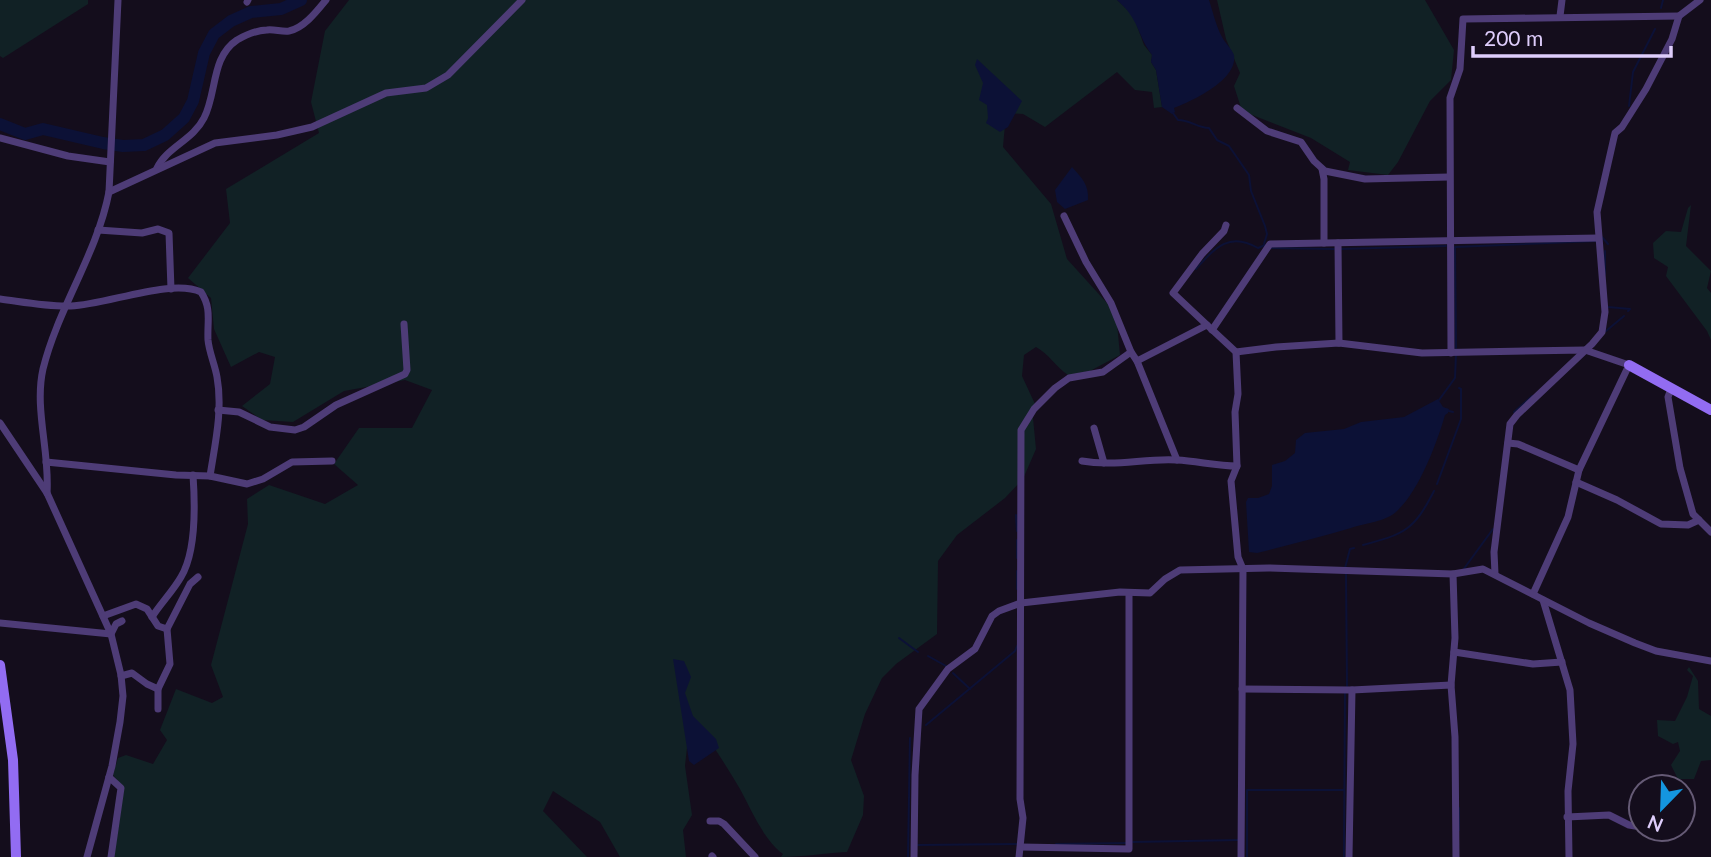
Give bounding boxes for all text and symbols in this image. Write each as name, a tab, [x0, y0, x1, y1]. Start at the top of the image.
scale bar	[1473, 14, 1671, 58]
text: 200 m	[1484, 25, 1543, 50]
north arrow	[1627, 773, 1697, 843]
text: N	[1644, 811, 1666, 838]

